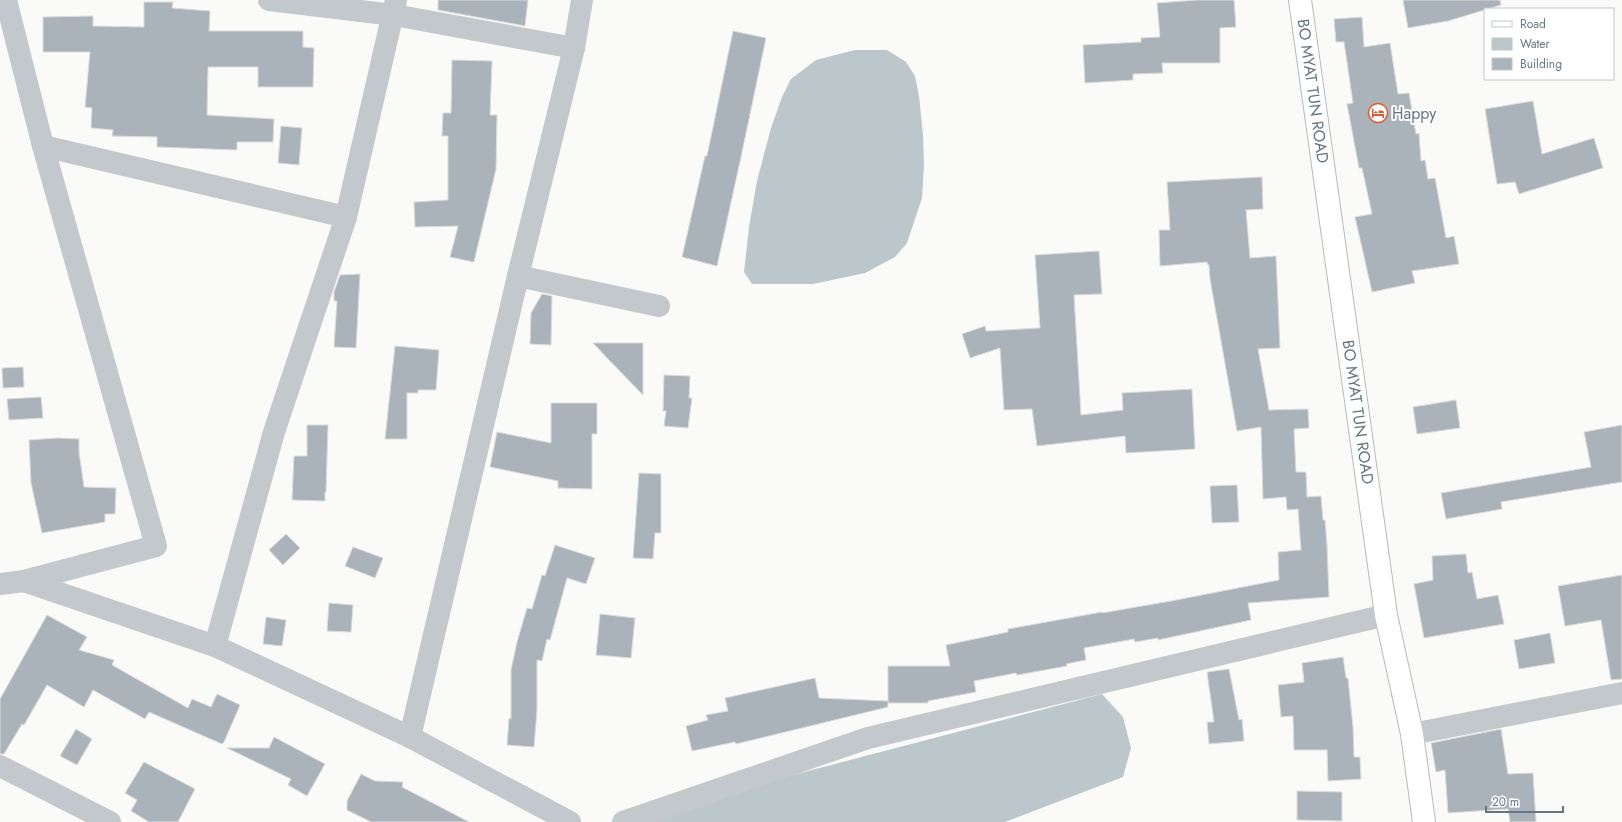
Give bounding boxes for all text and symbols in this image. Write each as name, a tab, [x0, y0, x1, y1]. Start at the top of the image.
legend	[1484, 8, 1614, 80]
text: Road	[1520, 15, 1546, 33]
street label: BO MYAT TUN ROAD	[1291, 17, 1335, 165]
text: Water	[1520, 35, 1551, 53]
text: Building	[1520, 55, 1562, 73]
hotel icon: Happy	[1367, 102, 1389, 124]
place label: Happy	[1392, 102, 1437, 125]
street label: BO MYAT TUN ROAD	[1336, 338, 1380, 486]
scale bar	[1486, 788, 1563, 814]
text: 20 m	[1492, 793, 1519, 811]

